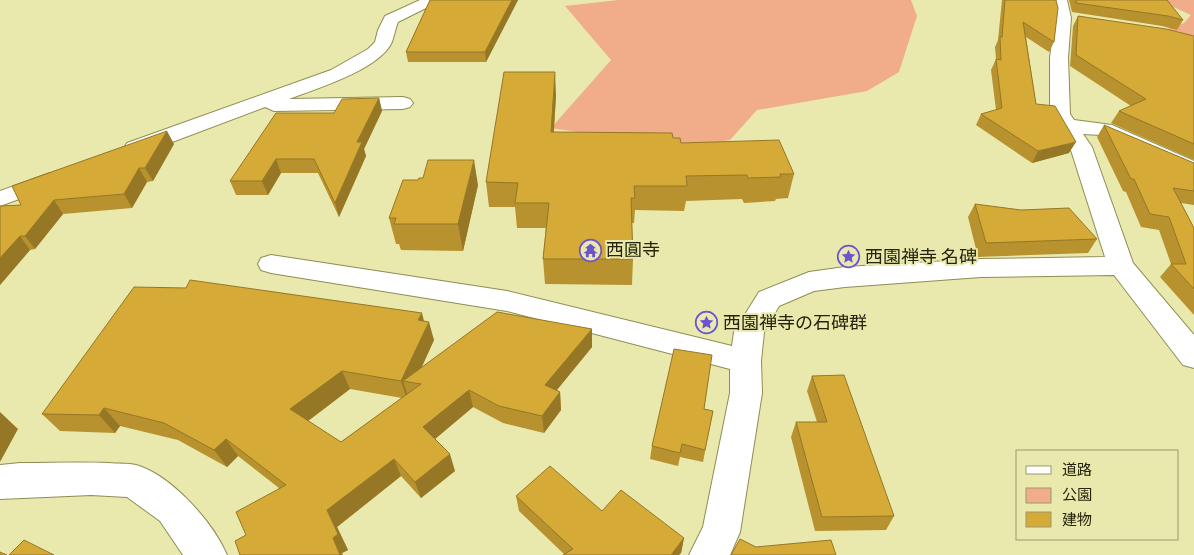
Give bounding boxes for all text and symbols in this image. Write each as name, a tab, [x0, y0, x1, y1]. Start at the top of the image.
temple icon: 西圓寺	[578, 238, 602, 262]
place label: 西圓寺	[606, 239, 660, 261]
place icon: 西園禅寺 名碑	[837, 245, 861, 269]
place label: 西園禅寺 名碑	[865, 246, 977, 268]
place icon: 西園禅寺の石碑群	[695, 311, 719, 335]
place label: 西園禅寺の石碑群	[723, 312, 867, 334]
legend	[1016, 450, 1179, 540]
text: 道路	[1062, 461, 1092, 479]
text: 公園	[1062, 486, 1092, 504]
text: 建物	[1062, 511, 1092, 529]

